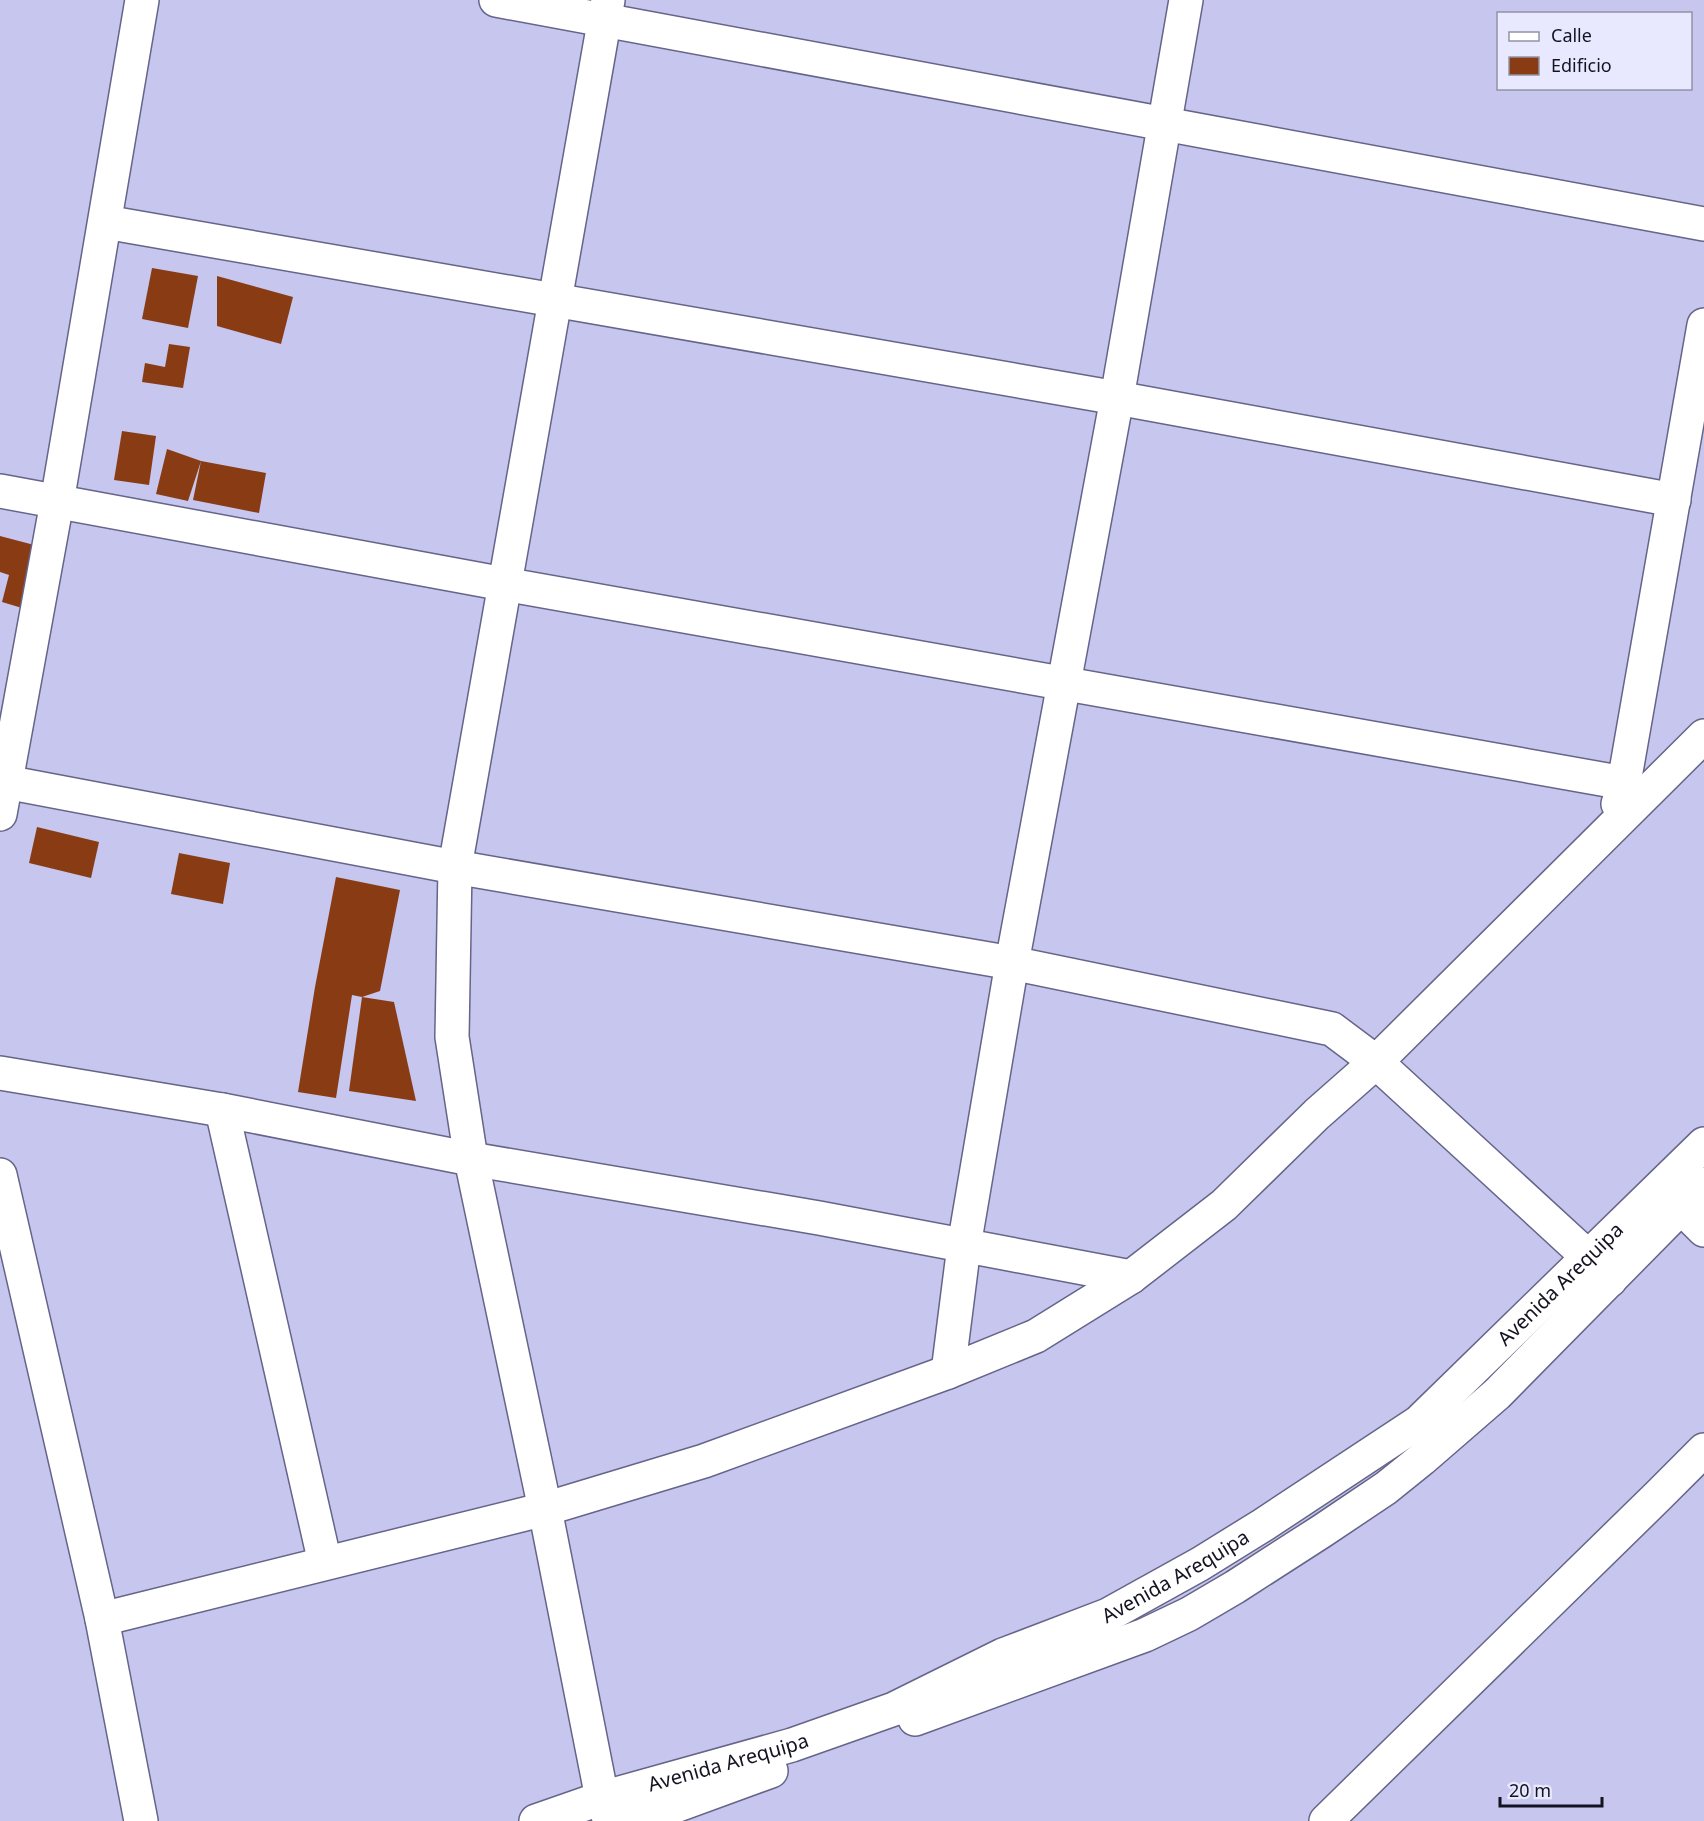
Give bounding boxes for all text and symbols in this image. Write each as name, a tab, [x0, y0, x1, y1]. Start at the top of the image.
legend	[1497, 12, 1692, 90]
text: Calle	[1551, 23, 1592, 47]
text: Edificio	[1551, 53, 1612, 77]
street label: Avenida Arequipa	[1491, 1216, 1629, 1351]
street label: Avenida Arequipa	[1097, 1523, 1254, 1629]
street label: Avenida Arequipa	[645, 1726, 812, 1798]
scale bar	[1500, 1770, 1602, 1808]
text: 20 m	[1509, 1778, 1551, 1802]

